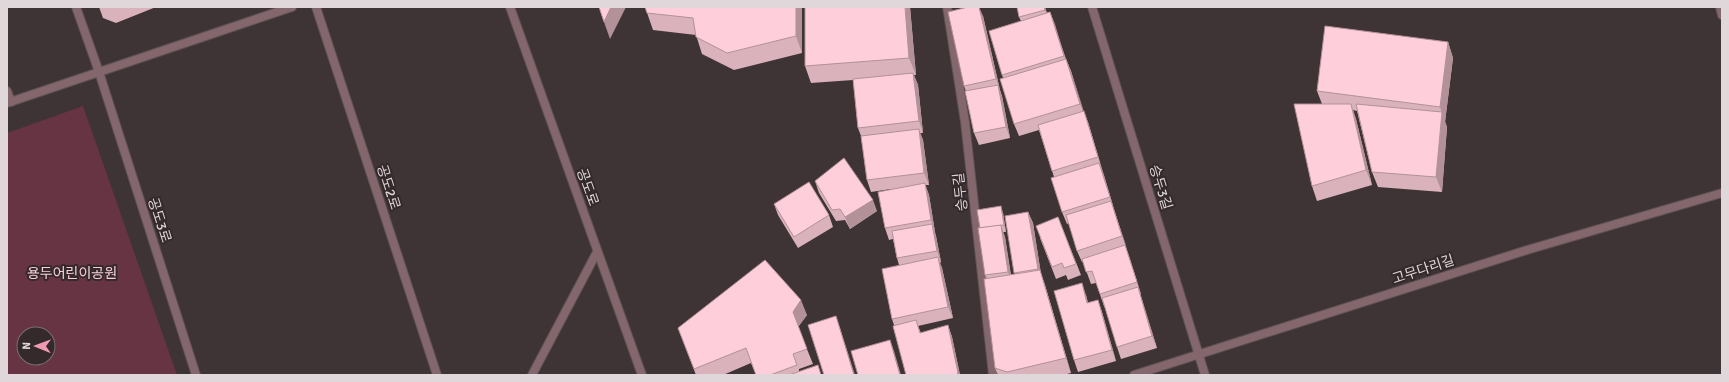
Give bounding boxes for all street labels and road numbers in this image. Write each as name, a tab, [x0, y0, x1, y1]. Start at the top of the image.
street label: 공도2로	[373, 163, 404, 212]
street label: 승두3길	[1146, 163, 1175, 212]
street label: 공도로	[573, 166, 602, 208]
street label: 승두길	[950, 172, 971, 212]
street label: 공도3로	[144, 196, 175, 245]
street label: 고무다리길	[1390, 251, 1456, 288]

